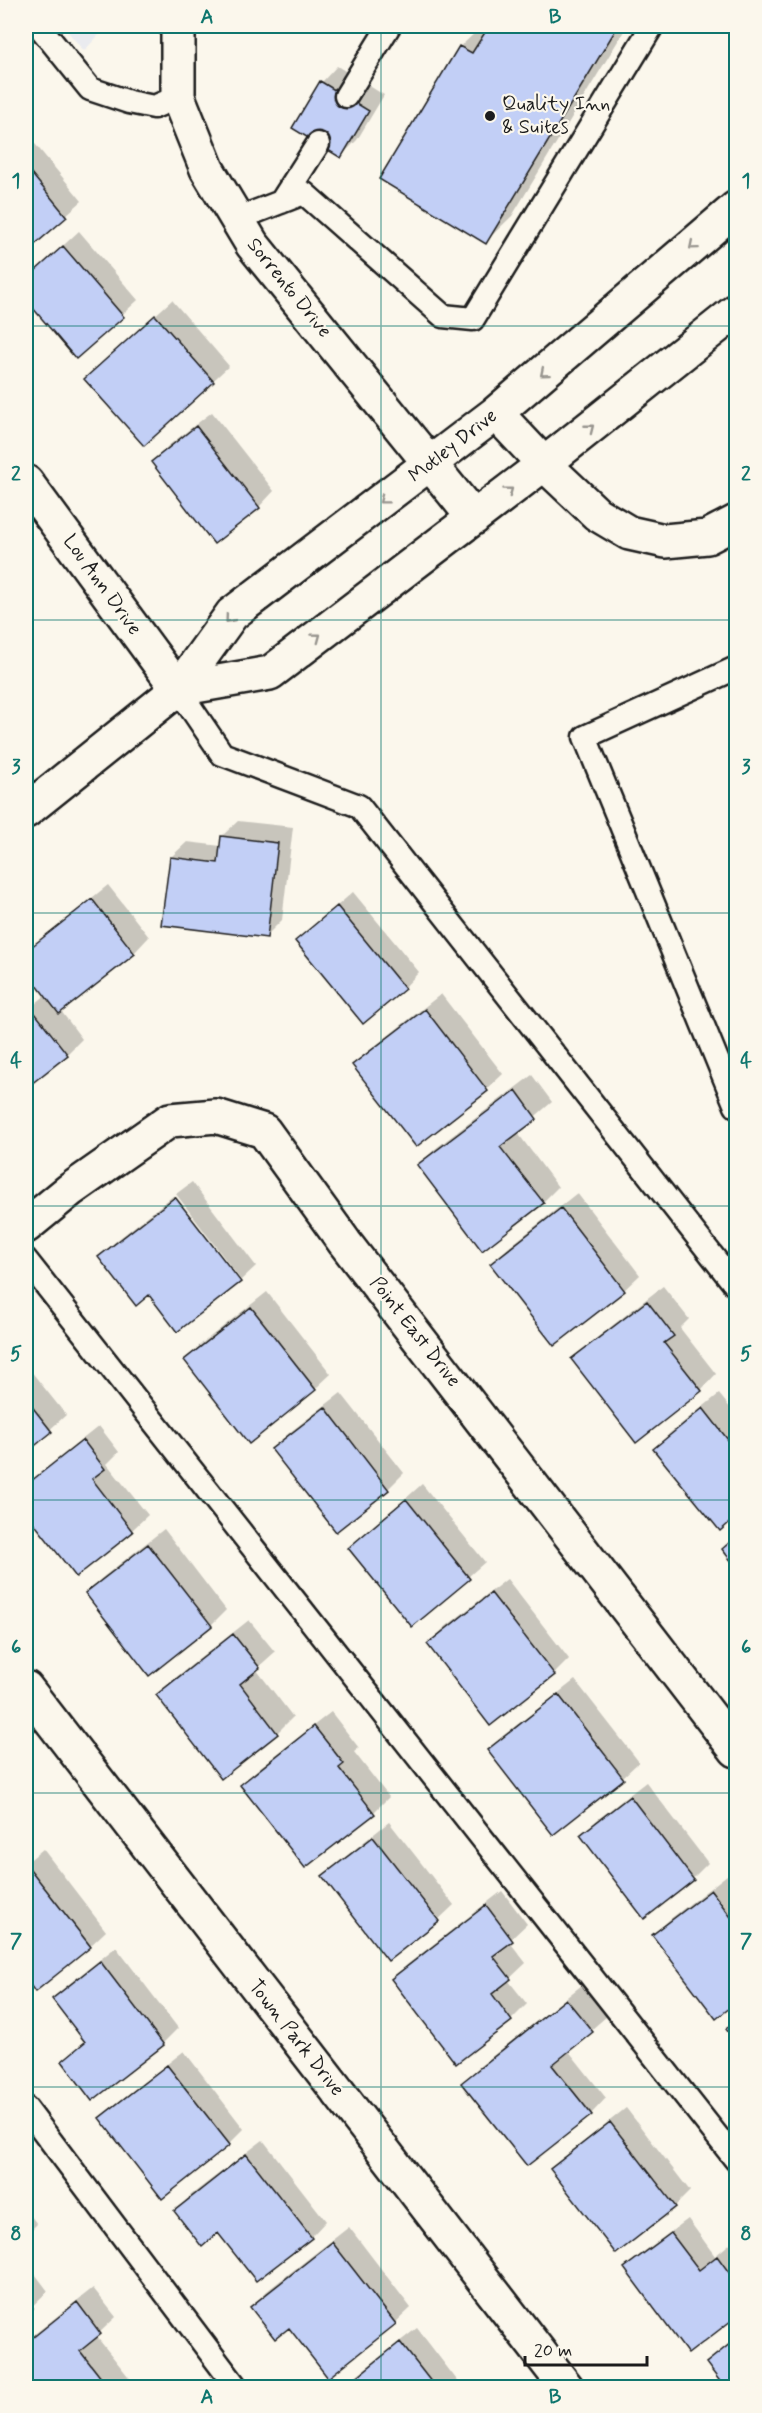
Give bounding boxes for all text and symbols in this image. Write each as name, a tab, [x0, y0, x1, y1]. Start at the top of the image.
text: A	[200, 4, 214, 31]
text: B	[549, 4, 562, 31]
place label: Quality Inn & Suites	[502, 91, 610, 141]
marker: Quality Inn & Suites	[483, 109, 497, 123]
text: 1	[12, 168, 20, 195]
text: 1	[742, 168, 750, 195]
street label: Sorrento Drive	[240, 232, 338, 344]
one-way arrow	[689, 239, 700, 250]
one-way arrow	[540, 365, 551, 376]
street label: Motley Drive	[403, 403, 503, 489]
one-way arrow	[583, 424, 594, 435]
text: 2	[11, 461, 21, 488]
text: 2	[741, 461, 751, 488]
one-way arrow	[502, 487, 513, 498]
one-way arrow	[378, 492, 389, 503]
street label: Lou Ann Drive	[56, 529, 148, 641]
one-way arrow	[226, 612, 237, 623]
one-way arrow	[310, 634, 321, 645]
text: 3	[11, 754, 21, 781]
text: 3	[741, 754, 751, 781]
text: 4	[10, 1048, 22, 1075]
text: 4	[740, 1048, 752, 1075]
street label: Point East Drive	[363, 1271, 467, 1393]
text: 5	[10, 1341, 22, 1368]
text: 5	[740, 1341, 752, 1368]
text: 6	[11, 1634, 21, 1661]
text: 6	[741, 1634, 751, 1661]
text: 7	[10, 1928, 22, 1955]
text: 7	[740, 1928, 752, 1955]
street label: Town Park Drive	[242, 1974, 350, 2102]
text: 8	[10, 2221, 22, 2248]
text: 8	[740, 2221, 752, 2248]
scale bar	[525, 2329, 646, 2367]
text: 20 m	[534, 2339, 572, 2363]
text: A	[200, 2384, 214, 2411]
text: B	[549, 2384, 562, 2411]

